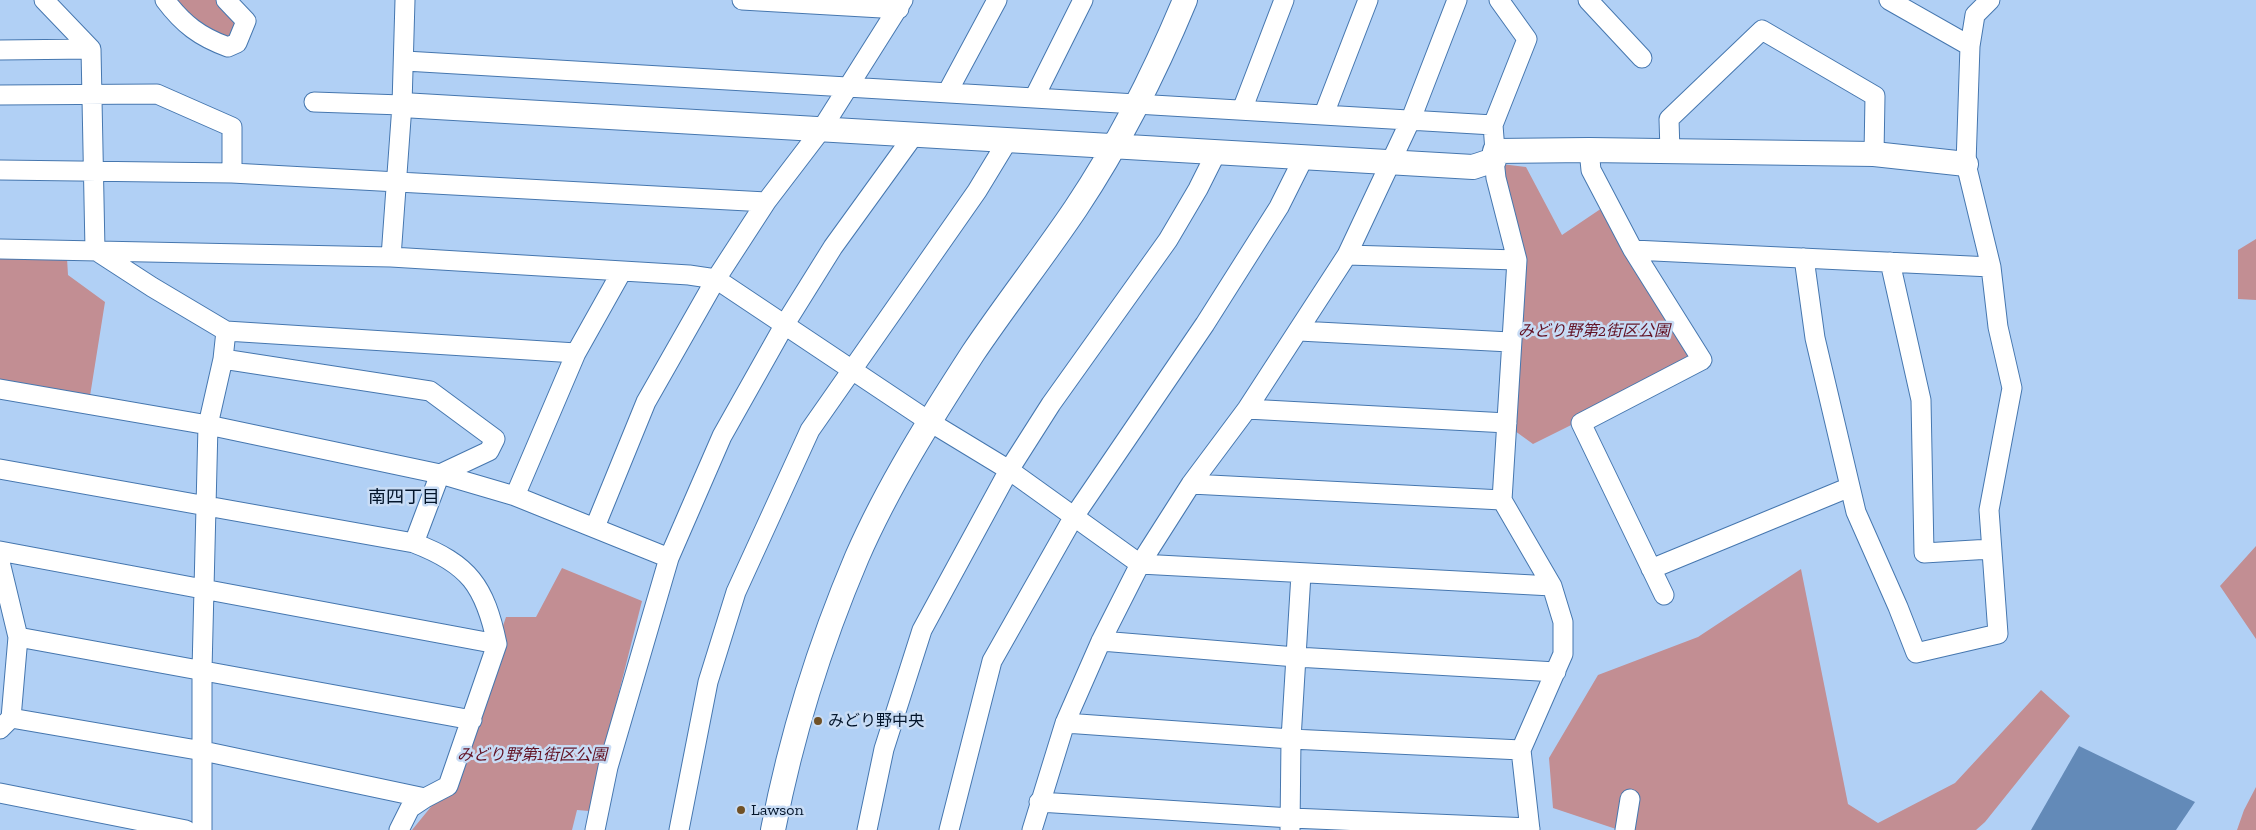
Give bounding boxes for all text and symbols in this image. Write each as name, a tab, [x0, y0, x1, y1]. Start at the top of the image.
park label: みどり野第2街区公園	[1518, 321, 1670, 341]
district label: 南四丁目	[368, 487, 440, 509]
place label: みどり野中央	[828, 711, 924, 731]
marker: みどり野中央	[812, 715, 824, 727]
park label: みどり野第1街区公園	[457, 745, 607, 765]
place label: Lawson	[751, 800, 804, 820]
marker: Lawson	[735, 804, 747, 816]

